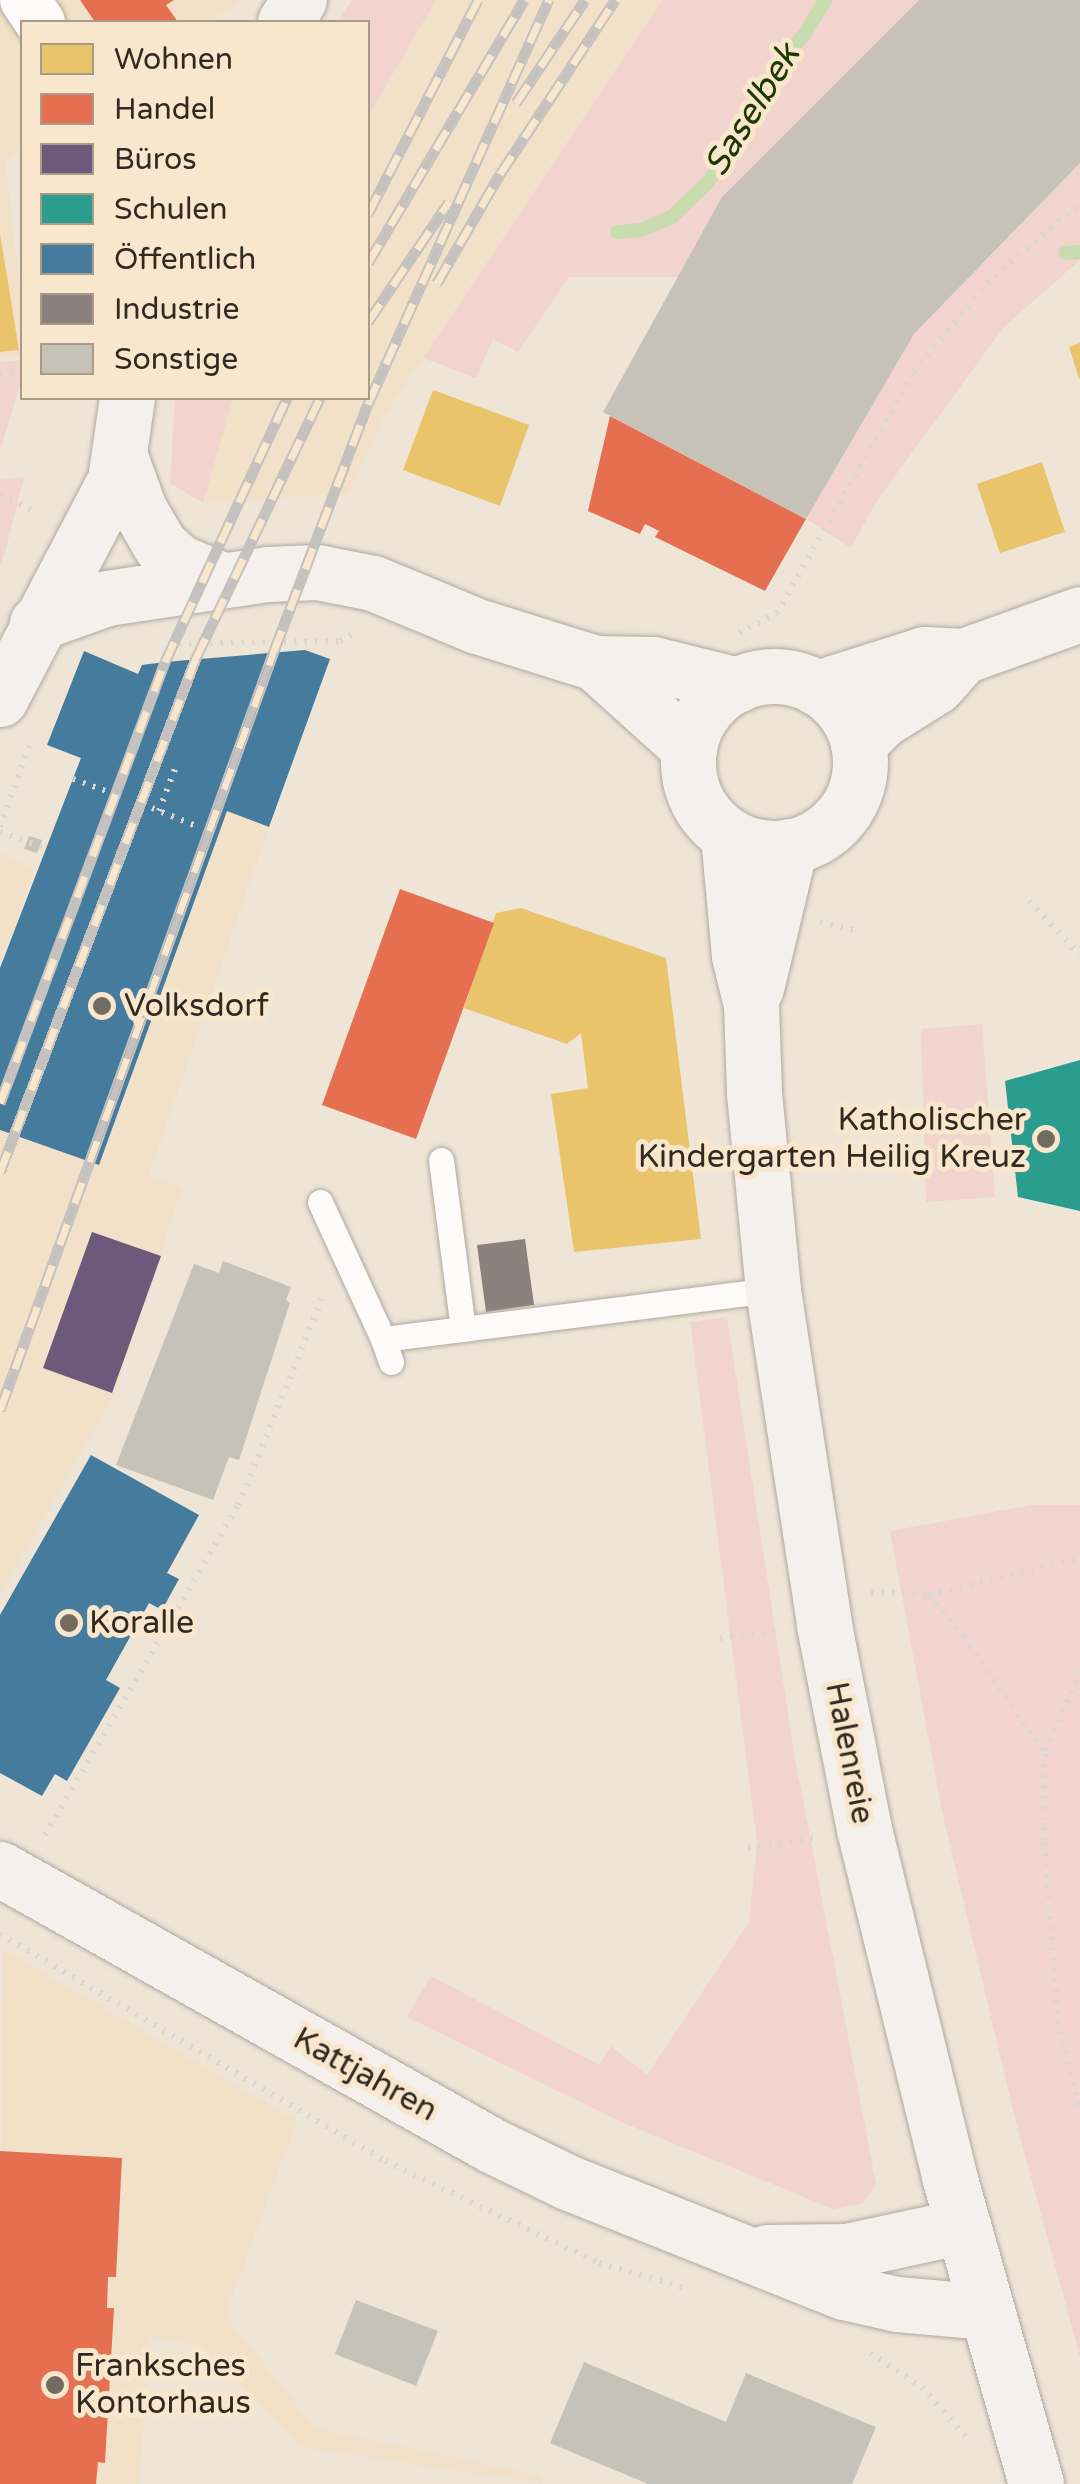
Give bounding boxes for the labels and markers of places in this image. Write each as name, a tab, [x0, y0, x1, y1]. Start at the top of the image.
place label: Volksdorf	[124, 987, 269, 1025]
marker: Volksdorf	[89, 993, 115, 1019]
place label: Katholischer Kindergarten Heilig Kreuz	[638, 1102, 1026, 1177]
marker: Katholischer Kindergarten Heilig Kreuz	[1035, 1128, 1057, 1150]
place label: Koralle	[89, 1604, 194, 1642]
marker: Koralle	[58, 1612, 80, 1634]
place label: Franksches Kontorhaus	[75, 2348, 251, 2423]
marker: Franksches Kontorhaus	[44, 2374, 66, 2396]

